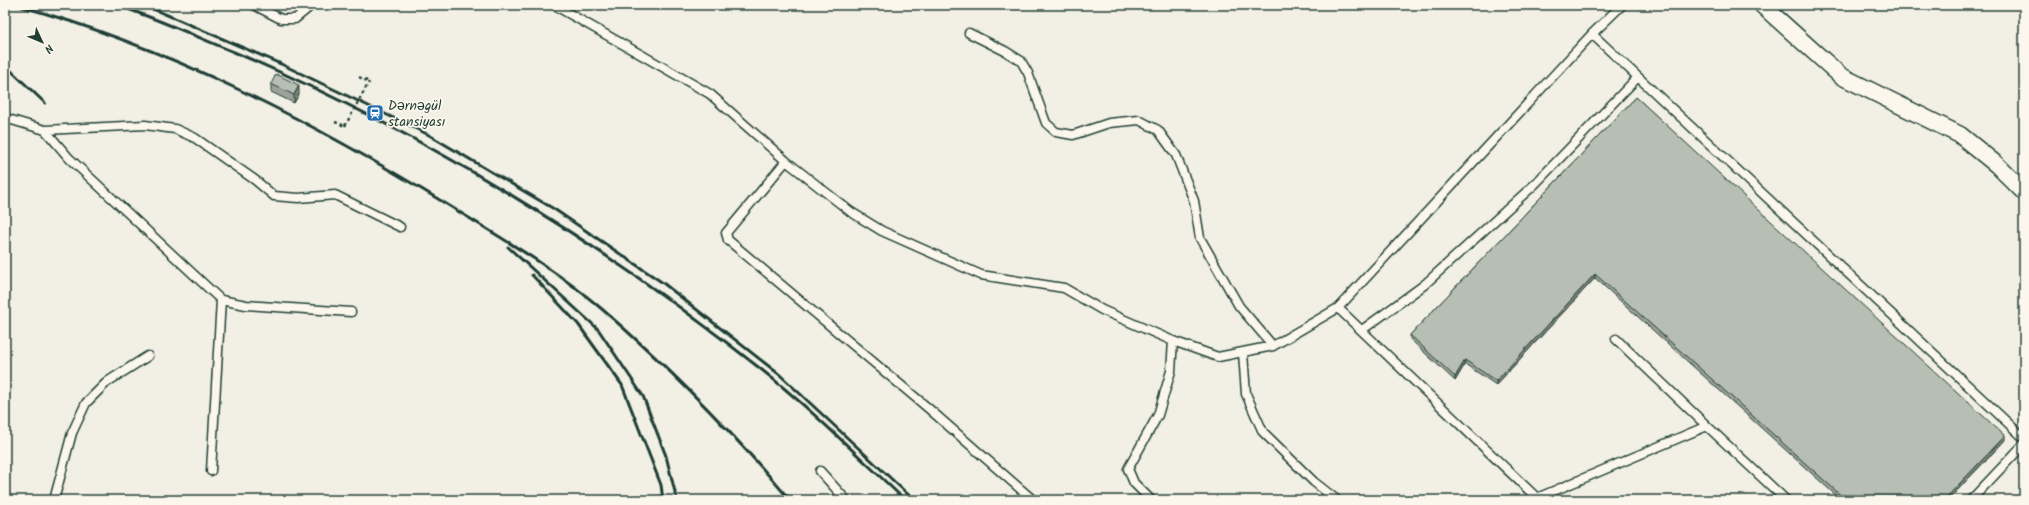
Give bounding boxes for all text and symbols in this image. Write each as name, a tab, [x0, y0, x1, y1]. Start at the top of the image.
north arrow	[22, 22, 62, 62]
text: N	[40, 39, 57, 57]
place label: Dərnəgül stansiyası	[388, 95, 446, 133]
station icon: Dərnəgül stansiyası	[365, 103, 385, 123]

